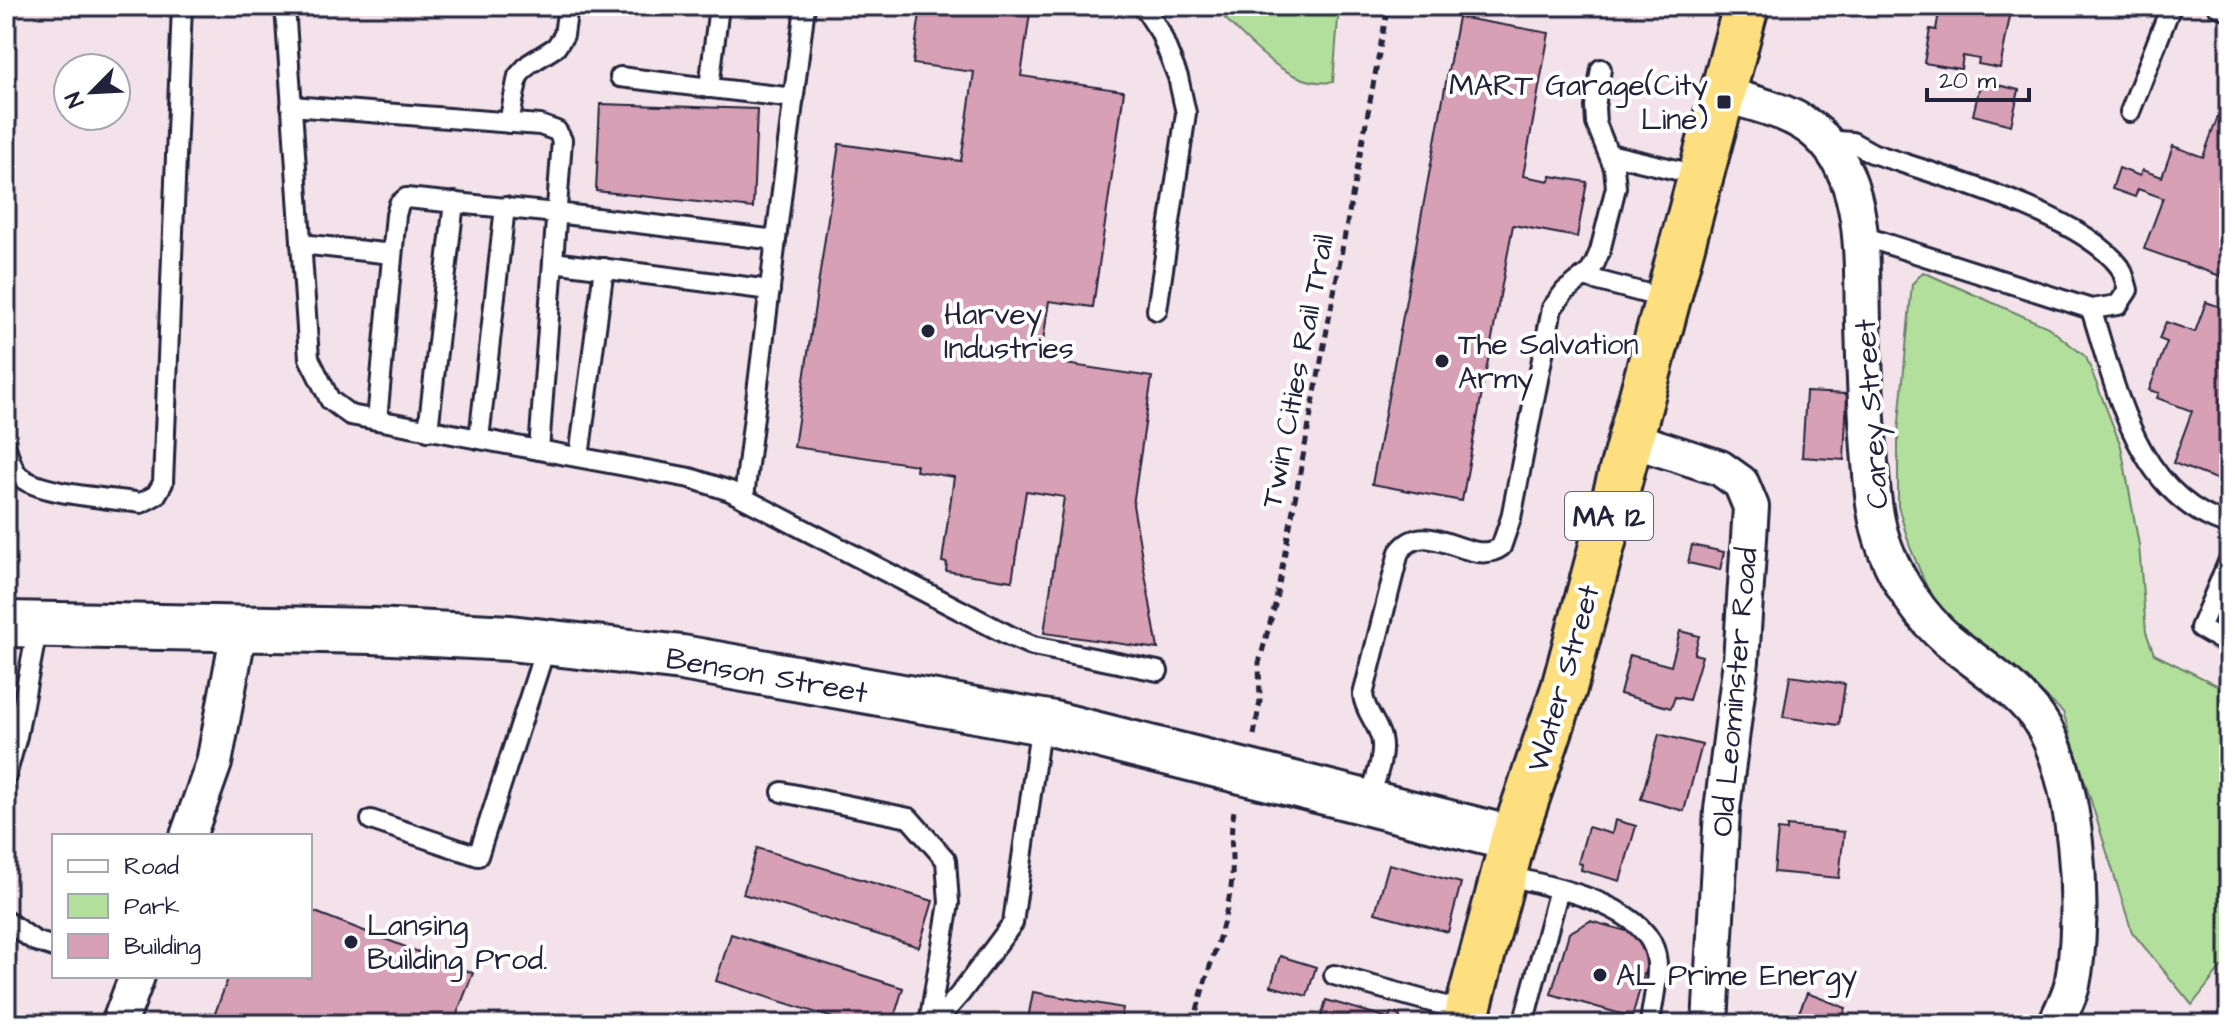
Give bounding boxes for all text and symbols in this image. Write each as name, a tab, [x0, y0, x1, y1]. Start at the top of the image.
north arrow	[52, 52, 132, 132]
scale bar	[1927, 52, 2029, 102]
text: 20 m	[1939, 64, 1996, 98]
place label: MART Garage(City Line)	[1449, 65, 1708, 141]
text: N	[58, 87, 92, 112]
marker: MART Garage(City Line)	[1715, 93, 1733, 111]
street label: Twin Cities Rail Trail	[1251, 231, 1345, 512]
place label: Harvey Industries	[944, 294, 1074, 370]
street label: Carey Street	[1844, 317, 1901, 510]
marker: Harvey Industries	[919, 322, 937, 340]
place label: The Salvation Army	[1458, 324, 1638, 401]
marker: The Salvation Army	[1433, 352, 1451, 370]
road number: MA 12	[1565, 492, 1653, 540]
street label: Old Leominster Road	[1701, 546, 1769, 838]
street label: Water Street	[1517, 580, 1611, 777]
street label: Benson Street	[663, 638, 871, 714]
legend	[52, 834, 312, 978]
text: Road	[124, 850, 179, 884]
text: Park	[124, 890, 180, 924]
place label: Lansing Building Prod.	[367, 905, 547, 982]
text: Building	[124, 930, 201, 965]
marker: Lansing Building Prod.	[342, 933, 360, 951]
place label: AL Prime Energy	[1616, 955, 1857, 998]
marker: AL Prime Energy	[1591, 966, 1609, 984]

